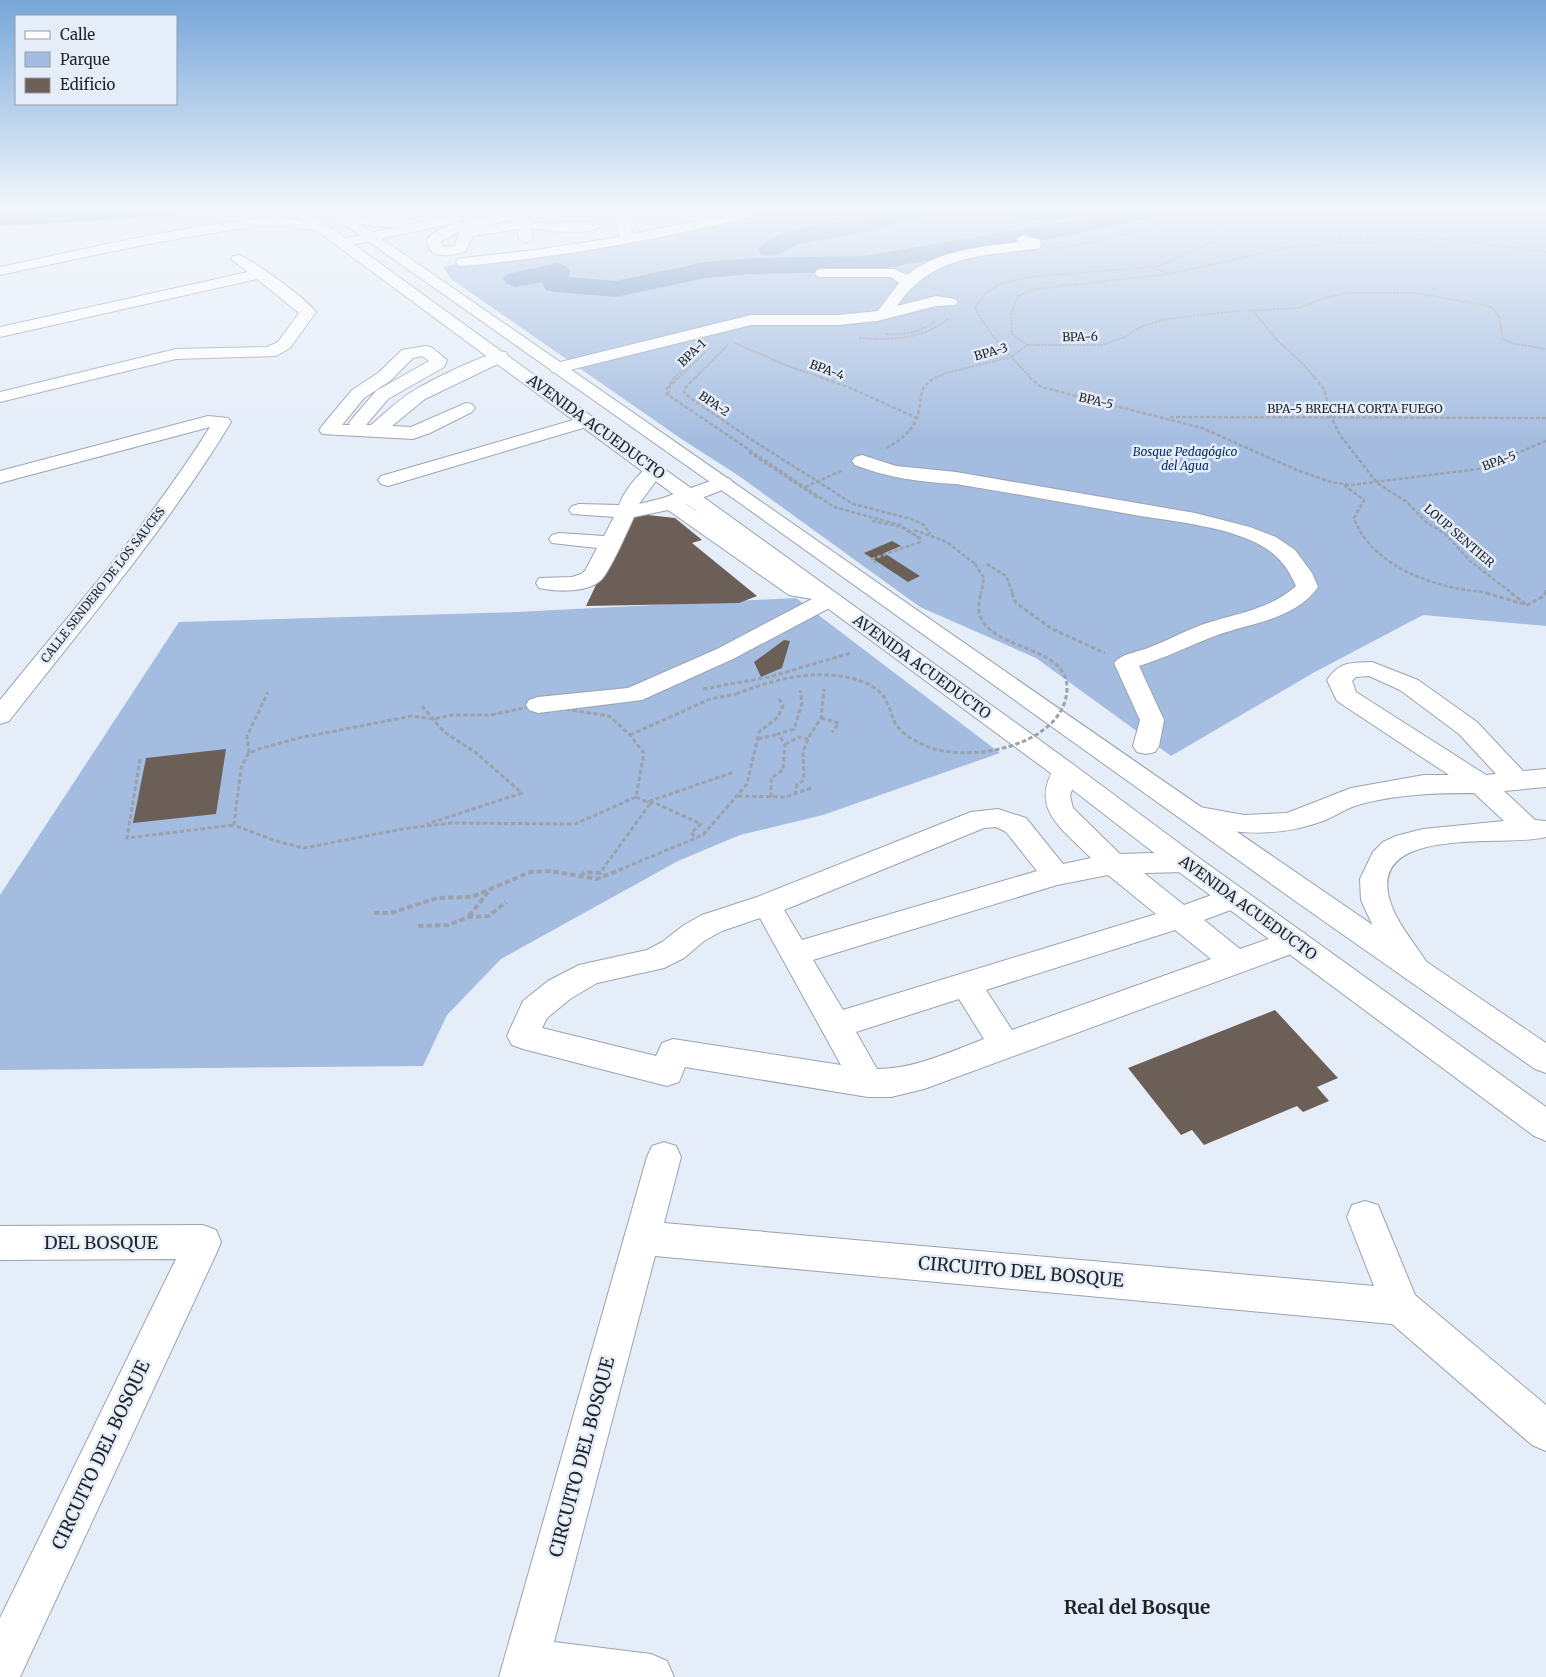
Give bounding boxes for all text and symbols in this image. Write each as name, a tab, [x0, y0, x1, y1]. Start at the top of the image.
legend	[15, 15, 178, 105]
text: Calle	[60, 25, 95, 44]
text: Parque	[60, 50, 110, 69]
text: Edificio	[60, 75, 116, 94]
street label: BPA-6	[1062, 329, 1098, 344]
street label: BPA-1	[675, 335, 709, 369]
street label: BPA-3	[972, 340, 1010, 363]
street label: BPA-4	[808, 356, 847, 383]
street label: AVENIDA ACUEDUCTO	[523, 370, 669, 483]
street label: BPA-2	[696, 388, 733, 419]
street label: BPA-5	[1077, 389, 1115, 412]
street label: BPA-5 BRECHA CORTA FUEGO	[1267, 401, 1443, 416]
park label: Bosque Pedagógico del Agua	[1133, 444, 1237, 473]
street label: BPA-5	[1480, 447, 1518, 474]
street label: LOUP SENTIER	[1421, 501, 1498, 571]
street label: CALLE SENDERO DE LOS SAUCES	[37, 504, 168, 665]
street label: AVENIDA ACUEDUCTO	[849, 610, 995, 723]
street label: AVENIDA ACUEDUCTO	[1175, 851, 1321, 964]
street label: DEL BOSQUE	[44, 1231, 159, 1254]
street label: CIRCUITO DEL BOSQUE	[917, 1251, 1125, 1292]
street label: CIRCUITO DEL BOSQUE	[544, 1354, 619, 1559]
street label: CIRCUITO DEL BOSQUE	[47, 1356, 155, 1553]
district label: Real del Bosque	[1064, 1595, 1210, 1619]

